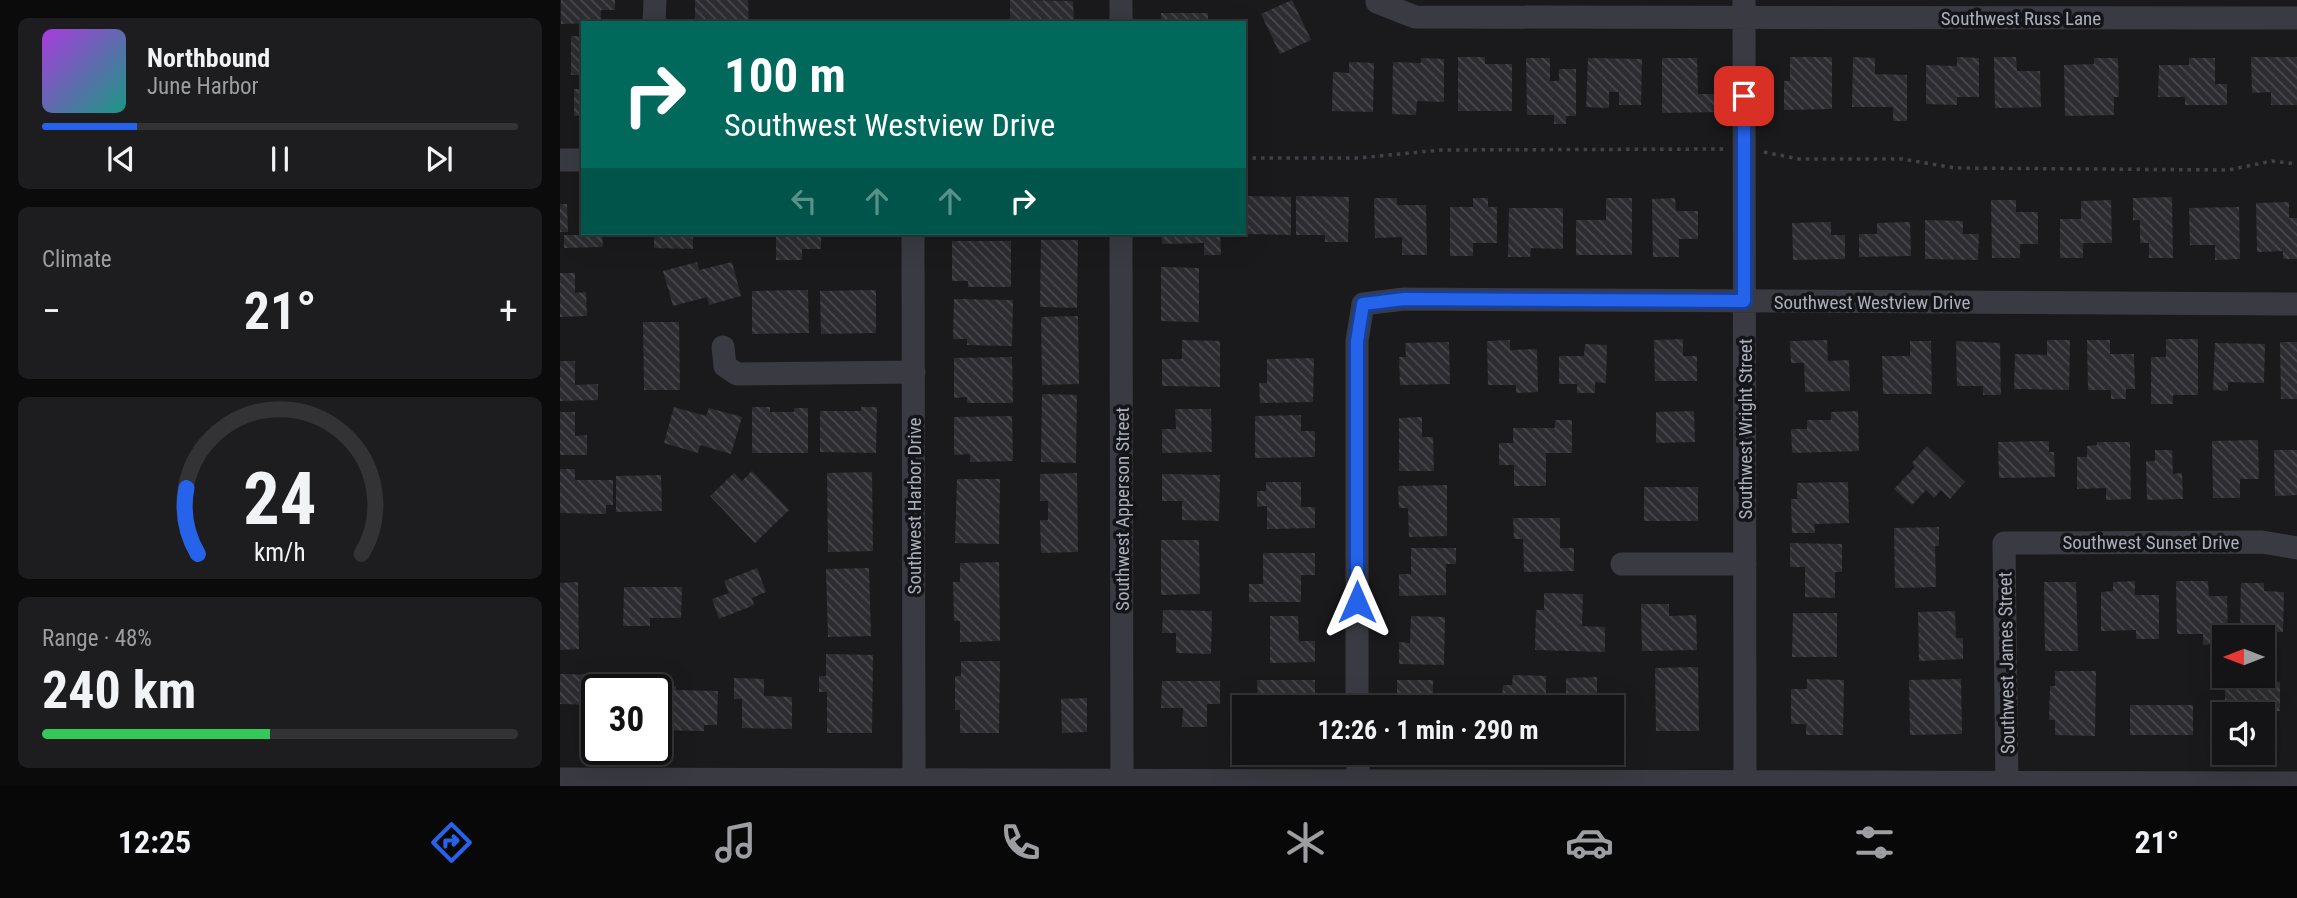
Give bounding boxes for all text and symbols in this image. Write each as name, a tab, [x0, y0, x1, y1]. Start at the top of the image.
street label: Southwest Russ Lane	[1941, 7, 2101, 30]
text: Northbound	[147, 43, 270, 73]
text: 100 m	[724, 47, 846, 104]
icon: right	[609, 49, 700, 140]
pin	[1714, 66, 1774, 126]
text: June Harbor	[147, 73, 259, 100]
icon: arrive	[1725, 77, 1763, 115]
text: Southwest Westview Drive	[724, 106, 1055, 144]
icon: previous	[102, 140, 140, 178]
icon: pause	[261, 140, 299, 178]
icon: next	[420, 140, 458, 178]
icon: left	[785, 182, 823, 220]
icon: ahead	[858, 182, 896, 220]
icon: ahead	[931, 182, 969, 220]
icon: right	[1004, 182, 1042, 220]
text: Climate	[42, 246, 112, 273]
text: 21°	[244, 281, 316, 342]
text: −	[42, 289, 61, 333]
text: +	[499, 289, 518, 333]
street label: Southwest Westview Drive	[1774, 291, 1970, 314]
street label: Southwest Wright Street	[1734, 339, 1757, 519]
street label: Southwest Apperson Street	[1111, 407, 1134, 611]
street label: Southwest Harbor Drive	[903, 417, 926, 594]
text: 24	[243, 456, 317, 542]
street label: Southwest Sunset Drive	[2063, 531, 2240, 554]
text: km/h	[254, 537, 306, 566]
position arrow	[1320, 565, 1394, 639]
street label: Southwest James Street	[1993, 572, 2020, 754]
text: Range · 48%	[42, 625, 152, 652]
north arrow	[2212, 625, 2275, 688]
map controls	[2212, 625, 2275, 765]
text: 240 km	[42, 660, 196, 721]
speed limit sign: 30	[581, 674, 672, 765]
button: sound	[2212, 702, 2275, 765]
text: 12:26 · 1 min · 290 m	[1318, 715, 1538, 745]
icon: directions	[427, 818, 476, 867]
icon: music	[711, 818, 760, 867]
icon: phone	[996, 818, 1045, 867]
icon: climate	[1281, 818, 1330, 867]
icon: car	[1565, 818, 1614, 867]
icon: filters	[1850, 818, 1899, 867]
text: 12:25	[118, 823, 191, 861]
text: 21°	[2134, 823, 2179, 861]

